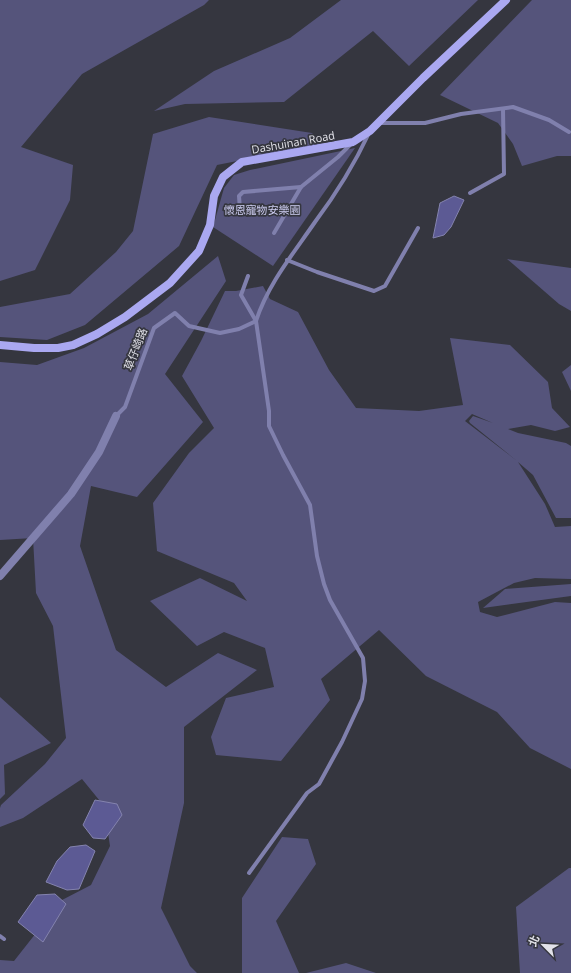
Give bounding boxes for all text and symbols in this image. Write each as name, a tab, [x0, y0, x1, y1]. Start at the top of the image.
street label: Dashuinan Road	[250, 127, 336, 157]
park label: 懷恩寵物安樂園	[224, 202, 301, 217]
street label: 草仔崎路	[120, 326, 150, 372]
north arrow	[523, 925, 563, 965]
text: 北	[524, 933, 542, 949]

